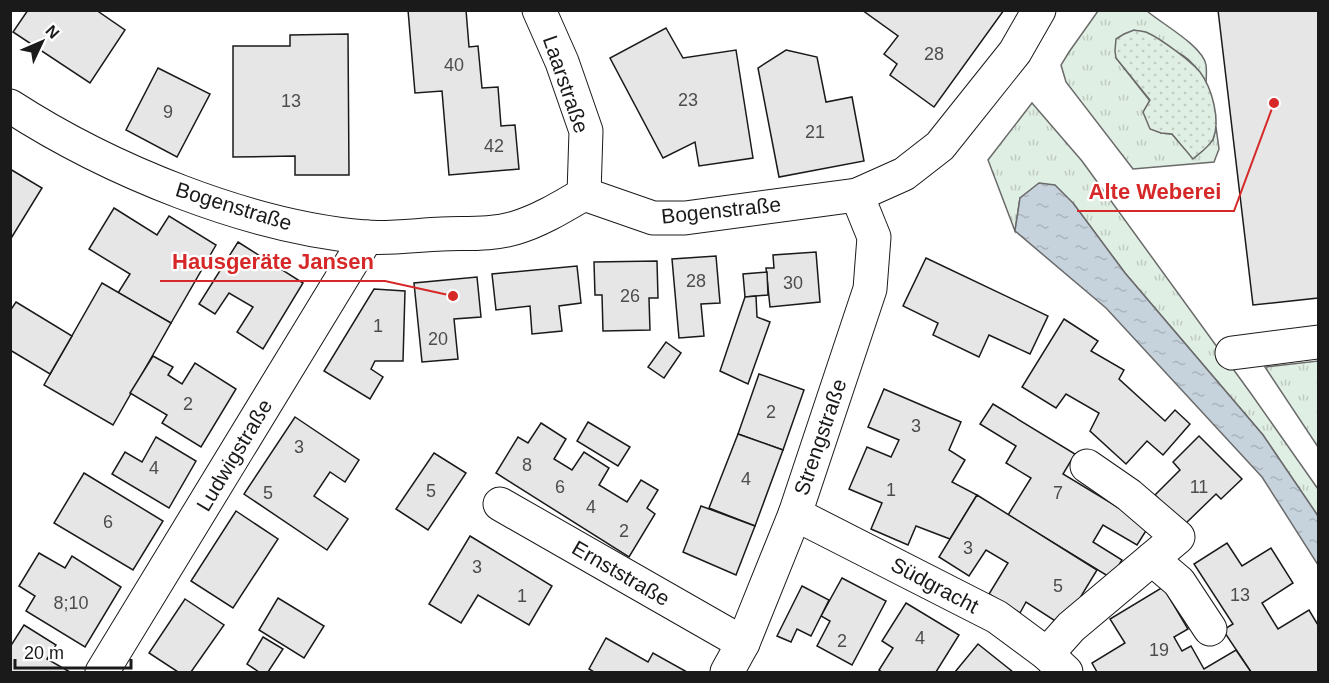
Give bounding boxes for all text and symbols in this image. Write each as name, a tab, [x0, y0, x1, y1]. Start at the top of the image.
north arrow	[12, 12, 72, 72]
text: N	[42, 22, 63, 42]
street label: Laarstraße	[539, 32, 593, 136]
house number: 28	[924, 44, 944, 64]
house number: 40	[444, 55, 464, 75]
house number: 23	[678, 90, 698, 110]
house number: 13	[281, 91, 301, 111]
house number: 9	[163, 102, 173, 122]
house number: 21	[805, 122, 825, 142]
house number: 42	[484, 136, 504, 156]
callout: Alte Weberei	[1077, 171, 1234, 211]
street label: Bogenstraße	[173, 177, 295, 235]
text: Alte Weberei	[1089, 179, 1221, 204]
street label: Bogenstraße	[660, 192, 782, 228]
callout: Hausgeräte Jansen	[160, 241, 385, 281]
text: Hausgeräte Jansen	[172, 249, 374, 274]
house number: 28	[686, 271, 706, 291]
house number: 30	[783, 273, 803, 293]
house number: 26	[620, 286, 640, 306]
house number: 1	[373, 316, 383, 336]
house number: 20	[428, 329, 448, 349]
street label: Strengstraße	[789, 376, 851, 498]
house number: 2	[183, 394, 193, 414]
street label: Ludwigstraße	[192, 395, 276, 515]
house number: 2	[766, 402, 776, 422]
house number: 3	[911, 416, 921, 436]
house number: 3	[294, 437, 304, 457]
house number: 8	[522, 455, 532, 475]
house number: 4	[149, 458, 159, 478]
house number: 4	[741, 469, 751, 489]
house number: 6	[555, 477, 565, 497]
house number: 11	[1190, 477, 1208, 497]
house number: 1	[886, 480, 896, 500]
house number: 5	[426, 481, 436, 501]
house number: 5	[263, 483, 273, 503]
house number: 7	[1053, 483, 1063, 503]
house number: 4	[586, 497, 596, 517]
house number: 6	[103, 512, 113, 532]
house number: 2	[619, 521, 629, 541]
street label: Ernststraße	[568, 536, 674, 610]
house number: 3	[963, 538, 973, 558]
street label: Südgracht	[887, 552, 983, 618]
house number: 3	[472, 557, 482, 577]
house number: 5	[1053, 576, 1063, 596]
house number: 13	[1230, 585, 1250, 605]
house number: 1	[517, 586, 527, 606]
house number: 8;10	[53, 593, 89, 613]
house number: 4	[915, 628, 925, 648]
house number: 2	[837, 631, 847, 651]
scale bar	[15, 632, 130, 670]
house number: 19	[1149, 640, 1169, 660]
text: 20 m	[24, 643, 64, 663]

